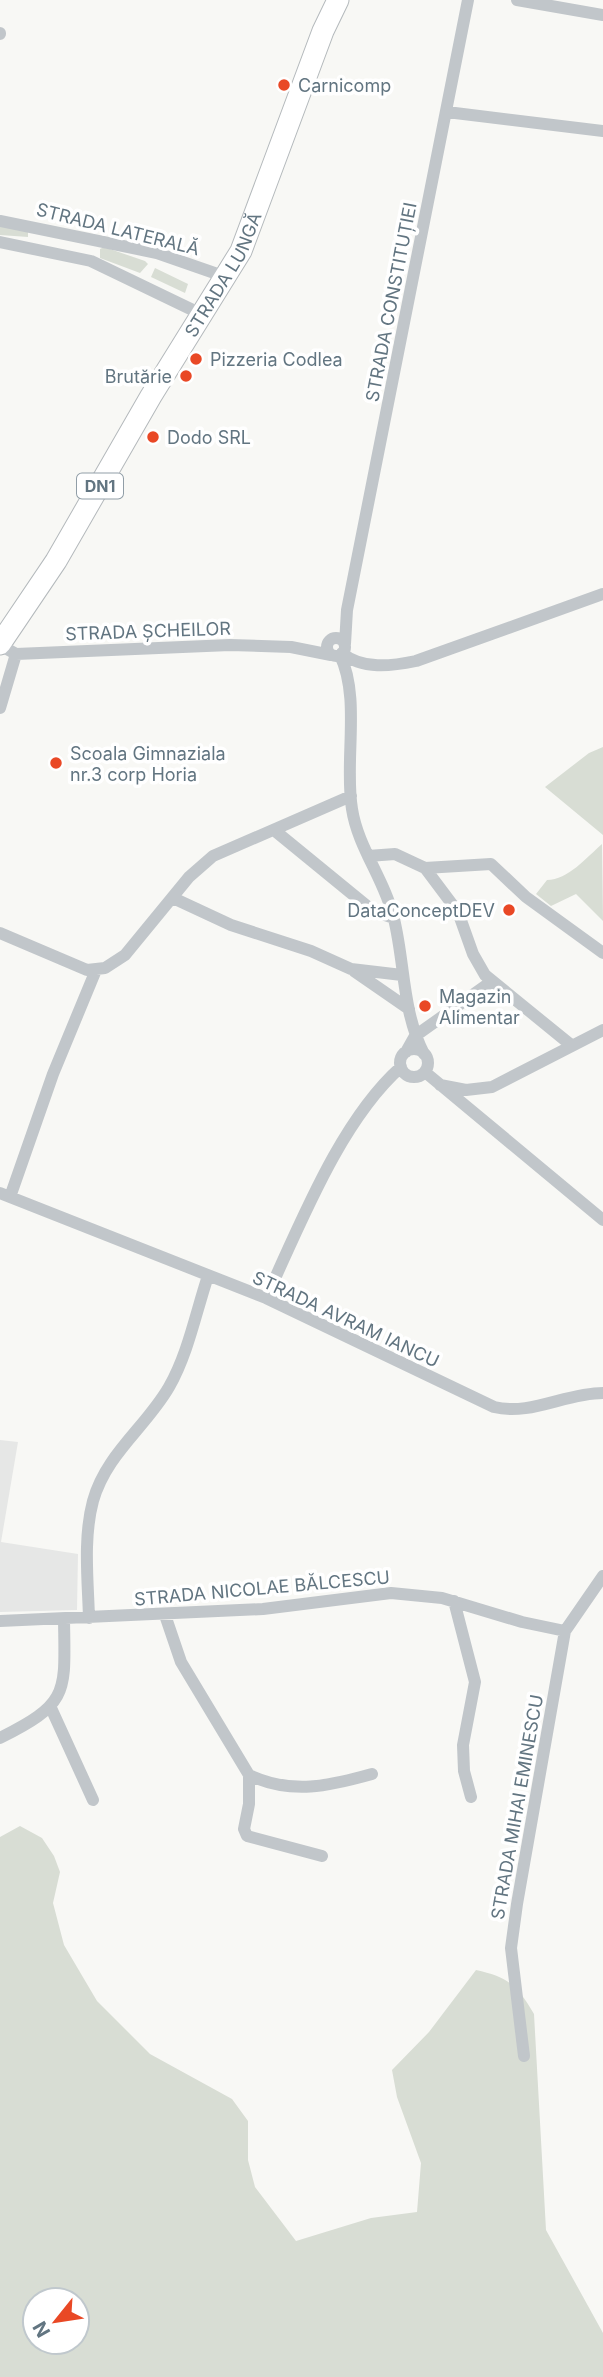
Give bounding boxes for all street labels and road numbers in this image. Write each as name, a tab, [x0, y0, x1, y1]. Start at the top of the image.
street label: STRADA LATERALĂ	[34, 198, 202, 259]
street label: STRADA CONSTITUȚIEI	[361, 201, 422, 404]
street label: STRADA LUNGĂ	[180, 209, 265, 341]
road number: DN1	[77, 474, 123, 499]
street label: STRADA ȘCHEILOR	[65, 618, 232, 645]
street label: STRADA AVRAM IANCU	[249, 1267, 443, 1371]
street label: STRADA NICOLAE BĂLCESCU	[133, 1565, 391, 1610]
street label: STRADA MIHAI EMINESCU	[487, 1693, 547, 1921]

